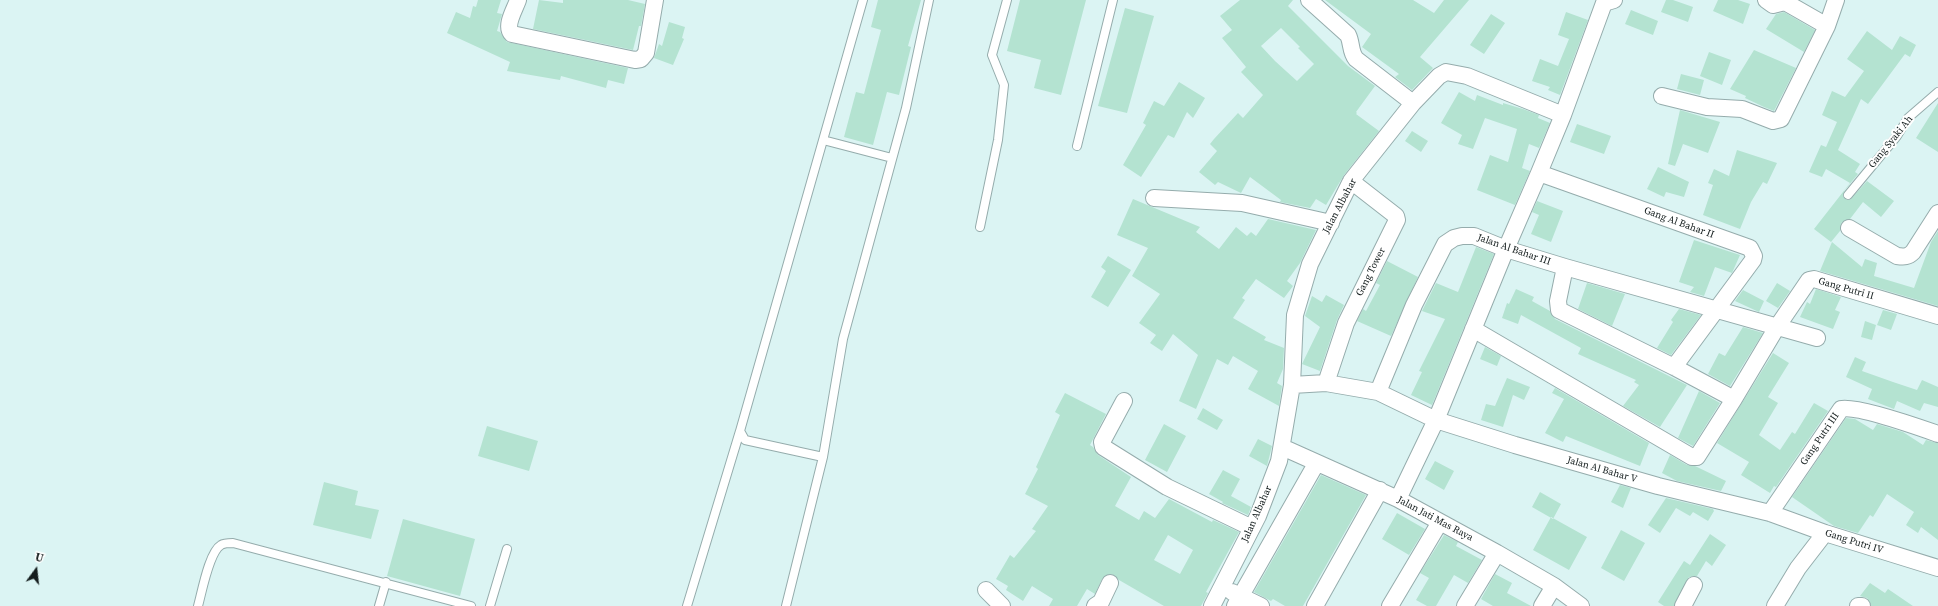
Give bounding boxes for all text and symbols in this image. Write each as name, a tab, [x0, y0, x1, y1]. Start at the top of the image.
street label: Gang Syaki Ah	[1866, 113, 1916, 171]
street label: Jalan Albahar	[1320, 176, 1360, 236]
street label: Gang Al Bahar II	[1642, 205, 1716, 241]
street label: Jalan Al Bahar III	[1476, 232, 1552, 268]
street label: Gang Tower	[1354, 246, 1388, 298]
street label: Gang Putri II	[1817, 275, 1875, 303]
street label: Gang Putri III	[1798, 410, 1842, 468]
street label: Jalan Al Bahar V	[1565, 454, 1639, 486]
street label: Jalan Albahar	[1239, 484, 1275, 544]
street label: Jalan Jati Mas Raya	[1395, 494, 1475, 544]
street label: Gang Putri IV	[1823, 527, 1885, 557]
north arrow	[16, 550, 56, 590]
text: U	[33, 550, 45, 566]

